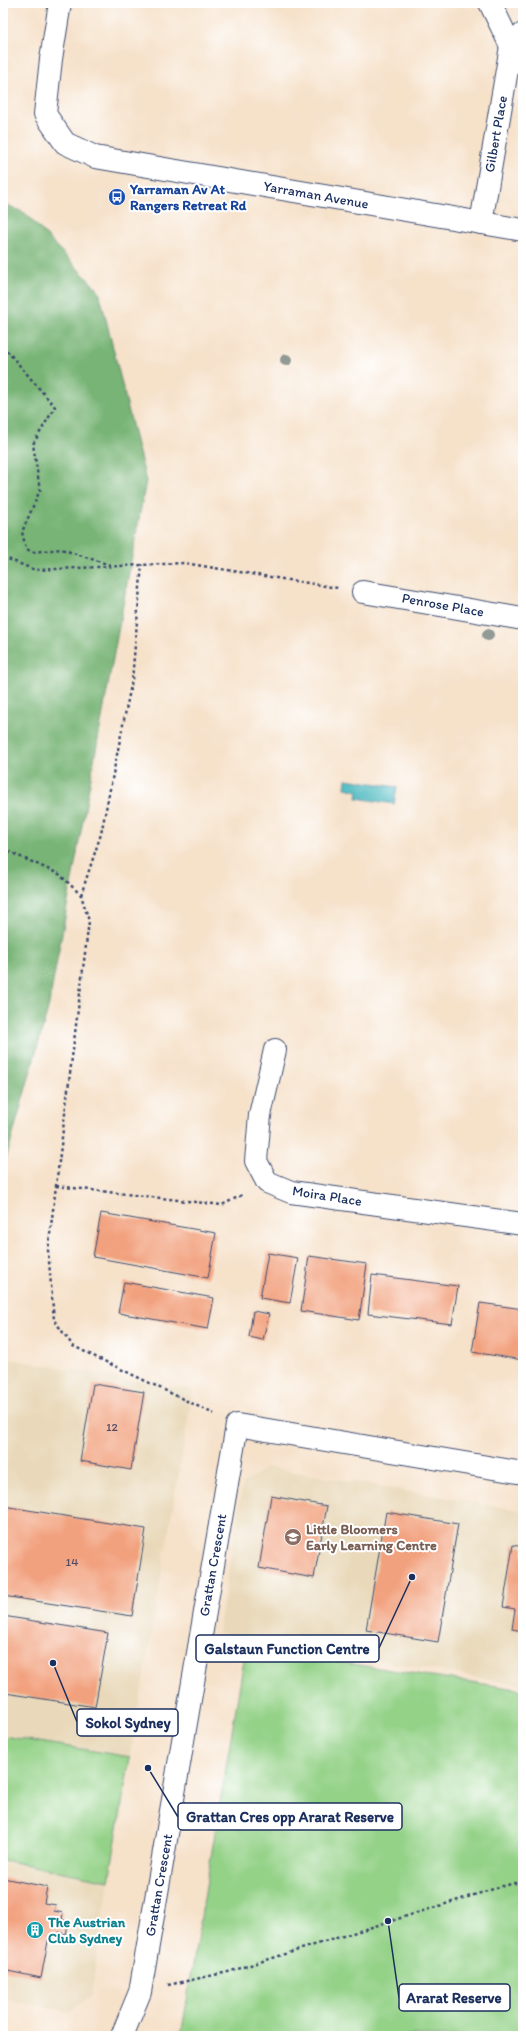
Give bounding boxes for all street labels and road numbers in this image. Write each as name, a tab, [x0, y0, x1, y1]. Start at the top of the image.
street label: Gilbert Place	[481, 94, 511, 174]
street label: Yarraman Avenue	[262, 177, 370, 213]
street label: Penrose Place	[401, 589, 486, 621]
street label: Moira Place	[291, 1182, 363, 1210]
street label: Grattan Crescent	[196, 1512, 230, 1618]
street label: Grattan Crescent	[142, 1832, 176, 1938]

